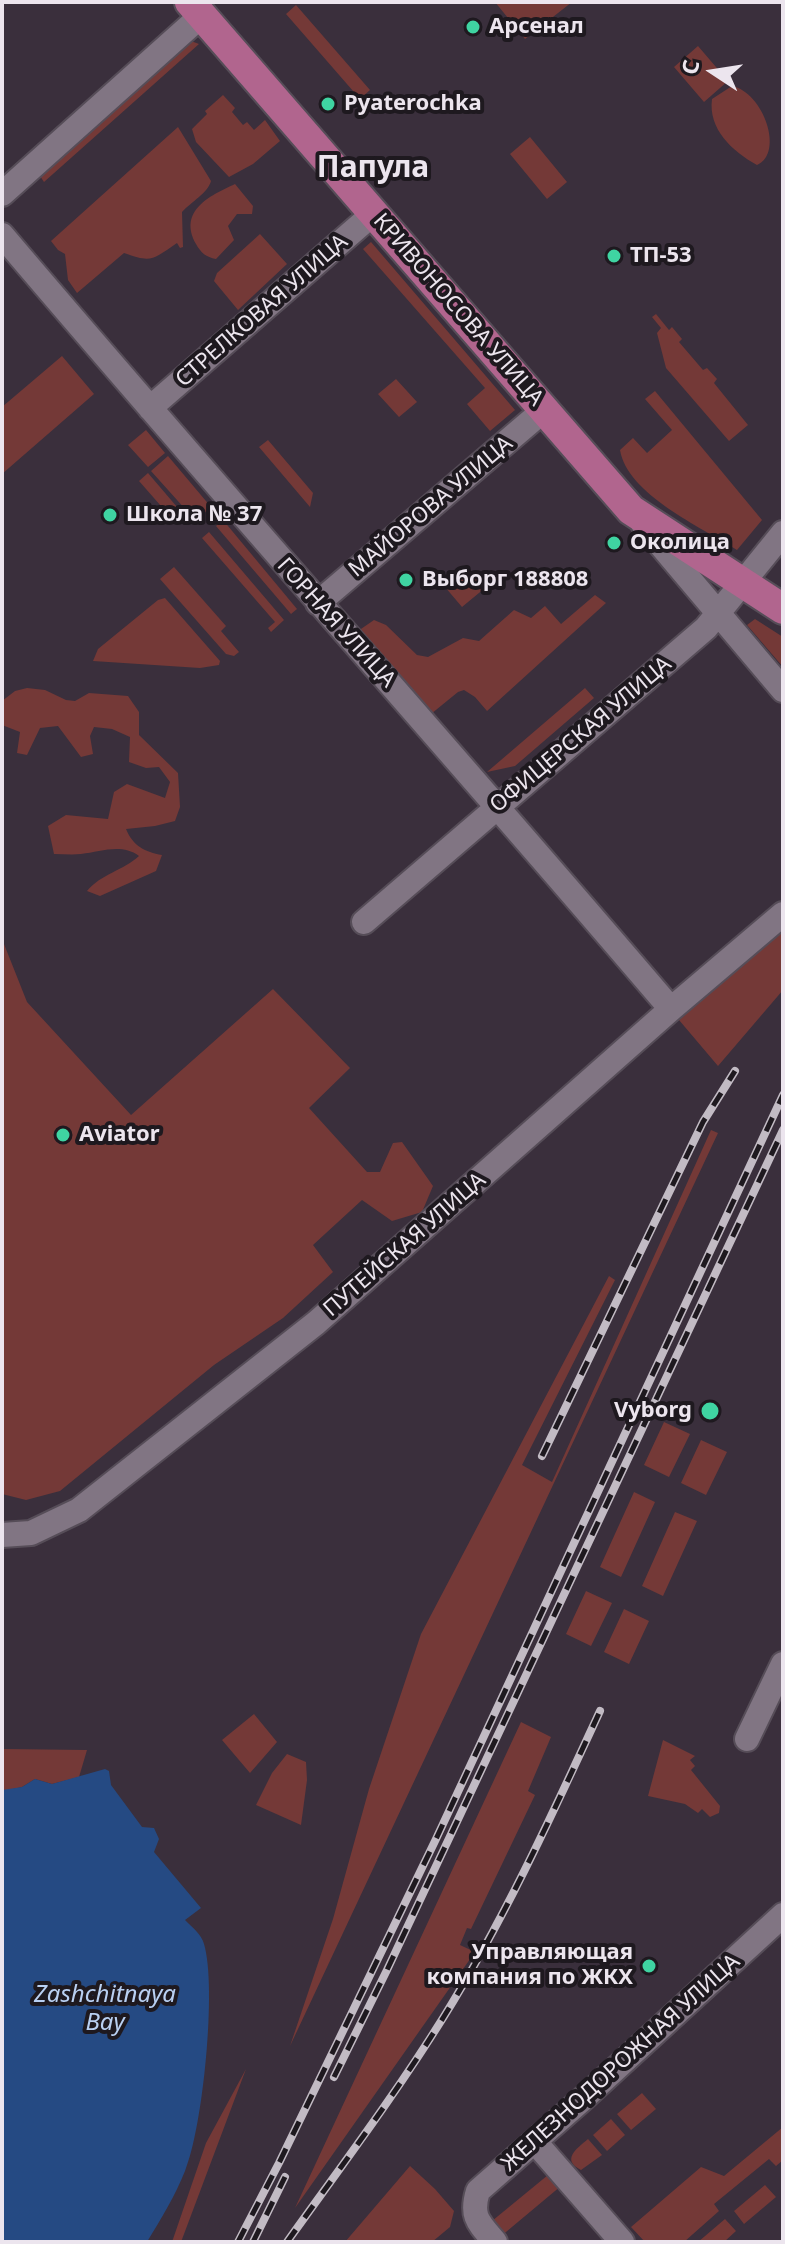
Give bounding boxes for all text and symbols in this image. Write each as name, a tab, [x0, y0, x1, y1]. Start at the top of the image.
place label: Арсенал	[489, 14, 584, 40]
marker: Арсенал	[464, 18, 482, 36]
north arrow	[673, 32, 753, 112]
text: С	[673, 57, 706, 77]
place label: Pyaterochka	[344, 91, 482, 117]
marker: Pyaterochka	[319, 95, 337, 113]
district label: Папула	[317, 150, 429, 186]
street label: КРИВОНОСОВА УЛИЦА	[367, 208, 549, 412]
street label: СТРЕЛКОВАЯ УЛИЦА	[171, 229, 353, 393]
place label: ТП-53	[630, 243, 692, 269]
marker: ТП-53	[605, 247, 623, 265]
street label: МАЙОРОВА УЛИЦА	[344, 431, 518, 583]
place label: Школа № 37	[126, 502, 262, 528]
marker: Школа № 37	[101, 506, 119, 524]
place label: Околица	[630, 530, 730, 556]
marker: Околица	[605, 534, 623, 552]
street label: ГОРНАЯ УЛИЦА	[271, 553, 401, 693]
place label: Выборг 188808	[422, 567, 588, 593]
marker: Выборг 188808	[397, 571, 415, 589]
street label: ОФИЦЕРСКАЯ УЛИЦА	[485, 651, 677, 819]
place label: Aviator	[79, 1122, 160, 1148]
marker: Aviator	[54, 1126, 72, 1144]
street label: ПУТЕЙСКАЯ УЛИЦА	[319, 1167, 491, 1323]
place label: Vyborg	[614, 1398, 692, 1424]
marker: Vyborg	[699, 1400, 721, 1422]
place label: Управляющая компания по ЖКХ	[427, 1940, 633, 1992]
street label: ЖЕЛЕЗНОДОРОЖНАЯ УЛИЦА	[496, 1949, 746, 2177]
marker: Управляющая компания по ЖКХ	[640, 1957, 658, 1975]
water label: Zashchitnaya Bay	[34, 1981, 176, 2037]

